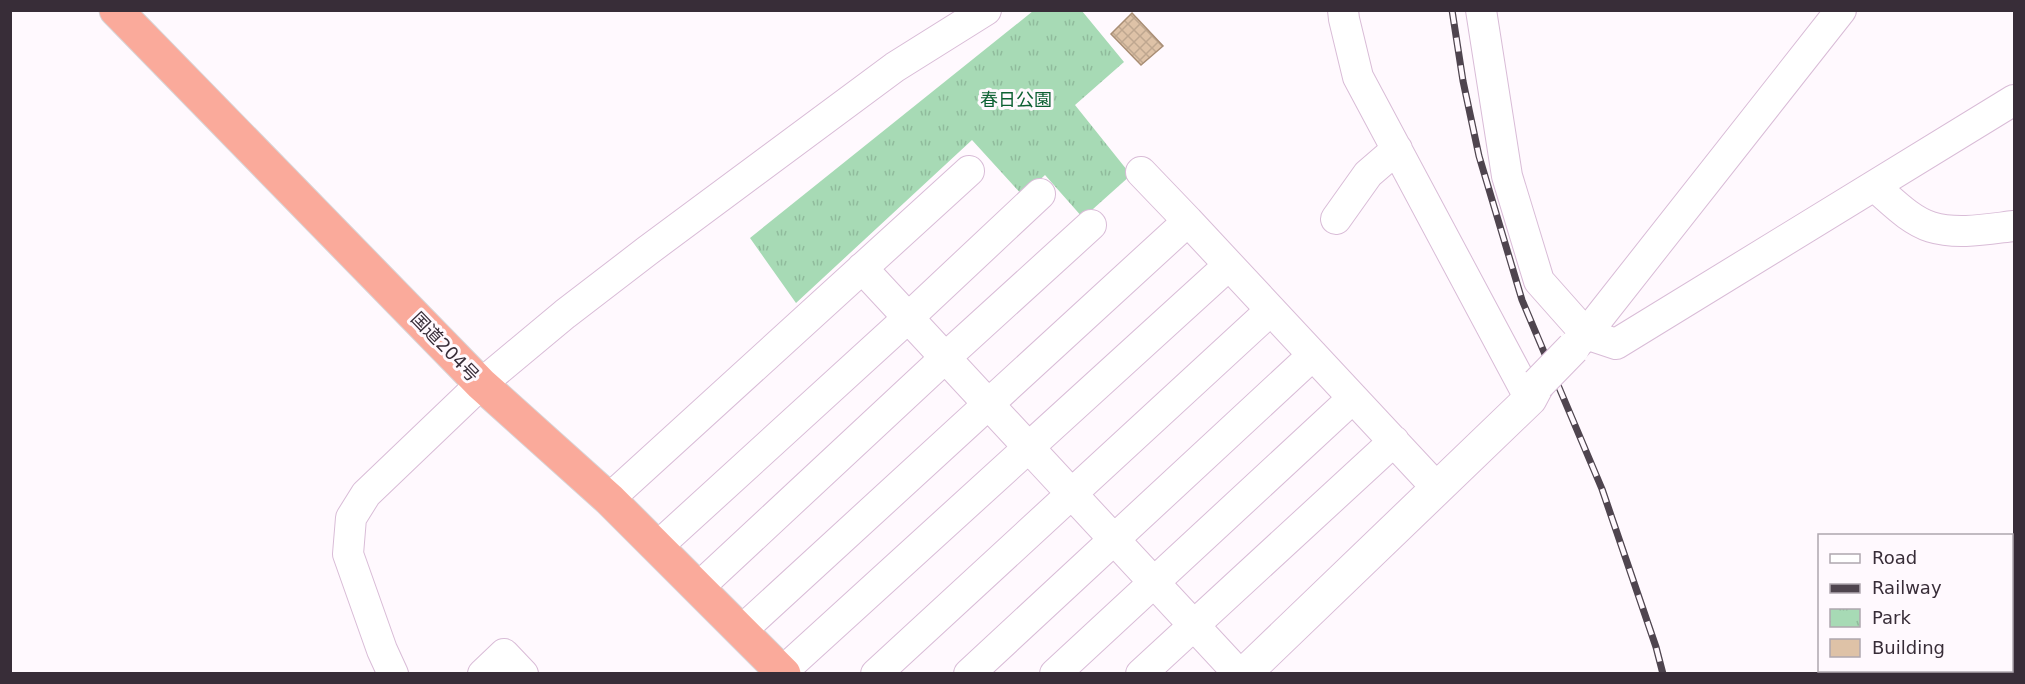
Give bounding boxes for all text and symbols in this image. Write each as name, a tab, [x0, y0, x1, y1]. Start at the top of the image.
park label: 春日公園	[980, 89, 1052, 110]
street label: 国道204号	[407, 308, 484, 386]
legend	[1818, 534, 2013, 672]
text: Road	[1872, 547, 1917, 568]
text: Railway	[1872, 577, 1942, 598]
text: Park	[1872, 607, 1911, 628]
text: Building	[1872, 637, 1945, 658]

